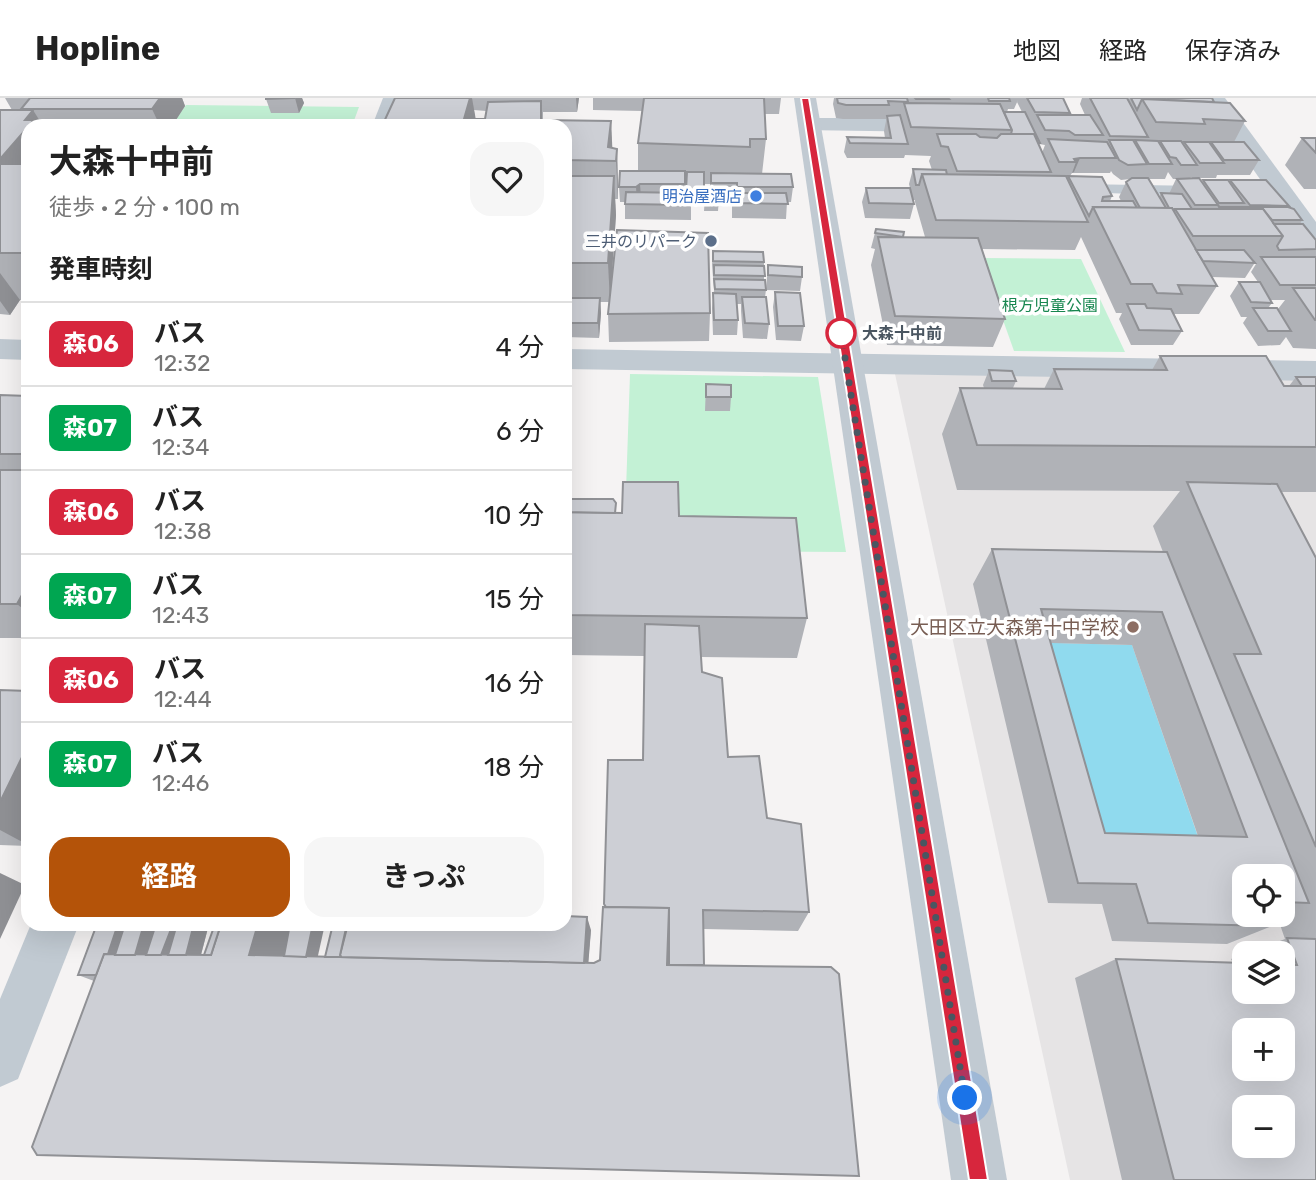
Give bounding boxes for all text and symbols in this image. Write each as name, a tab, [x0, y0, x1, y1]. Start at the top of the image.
text: Hopline	[35, 29, 160, 68]
text: 地図	[1013, 37, 1061, 65]
text: 経路	[1099, 37, 1147, 65]
text: 保存済み	[1185, 37, 1281, 65]
text: 大森十中前	[49, 142, 214, 181]
button: heart	[470, 142, 544, 216]
place label: 明治屋酒店	[662, 187, 742, 206]
marker: 明治屋酒店	[748, 188, 764, 204]
text: 徒歩 · 2 分 · 100 m	[49, 193, 240, 221]
place label: 三井のリパーク	[585, 232, 697, 251]
marker: 三井のリパーク	[703, 233, 719, 249]
text: 発車時刻	[49, 254, 153, 285]
park label: 根方児童公園	[1002, 296, 1098, 315]
text: バス	[154, 318, 206, 349]
marker: 大森十中前	[826, 318, 856, 348]
place label: 大森十中前	[862, 324, 942, 343]
text: 森06	[63, 330, 119, 358]
text: 4 分	[495, 332, 544, 363]
text: 12:32	[154, 349, 211, 377]
text: バス	[152, 402, 204, 433]
text: 森07	[63, 414, 117, 442]
text: 6 分	[496, 416, 544, 447]
text: 12:34	[152, 433, 209, 461]
text: バス	[154, 486, 206, 517]
text: 森06	[63, 498, 119, 526]
text: 10 分	[484, 500, 544, 531]
text: 12:38	[154, 517, 212, 545]
text: バス	[152, 570, 204, 601]
text: 森07	[63, 582, 117, 610]
text: 15 分	[485, 584, 544, 615]
text: 12:43	[152, 601, 209, 629]
place label: 大田区立大森第十中学校	[910, 616, 1119, 639]
marker: 大田区立大森第十中学校	[1125, 619, 1141, 635]
text: バス	[154, 654, 206, 685]
text: 森06	[63, 666, 119, 694]
text: 16 分	[485, 668, 544, 699]
text: 12:44	[154, 685, 212, 713]
text: バス	[152, 738, 204, 769]
text: 森07	[63, 750, 117, 778]
text: 18 分	[484, 752, 544, 783]
text: 12:46	[152, 769, 209, 797]
button: 経路	[49, 837, 290, 917]
button: きっぷ	[304, 837, 544, 917]
map controls	[1232, 864, 1295, 1158]
button: locate	[1232, 864, 1295, 927]
button: layers	[1232, 941, 1295, 1004]
button: +	[1232, 1018, 1295, 1081]
your location	[947, 1080, 982, 1115]
button: −	[1232, 1095, 1295, 1158]

